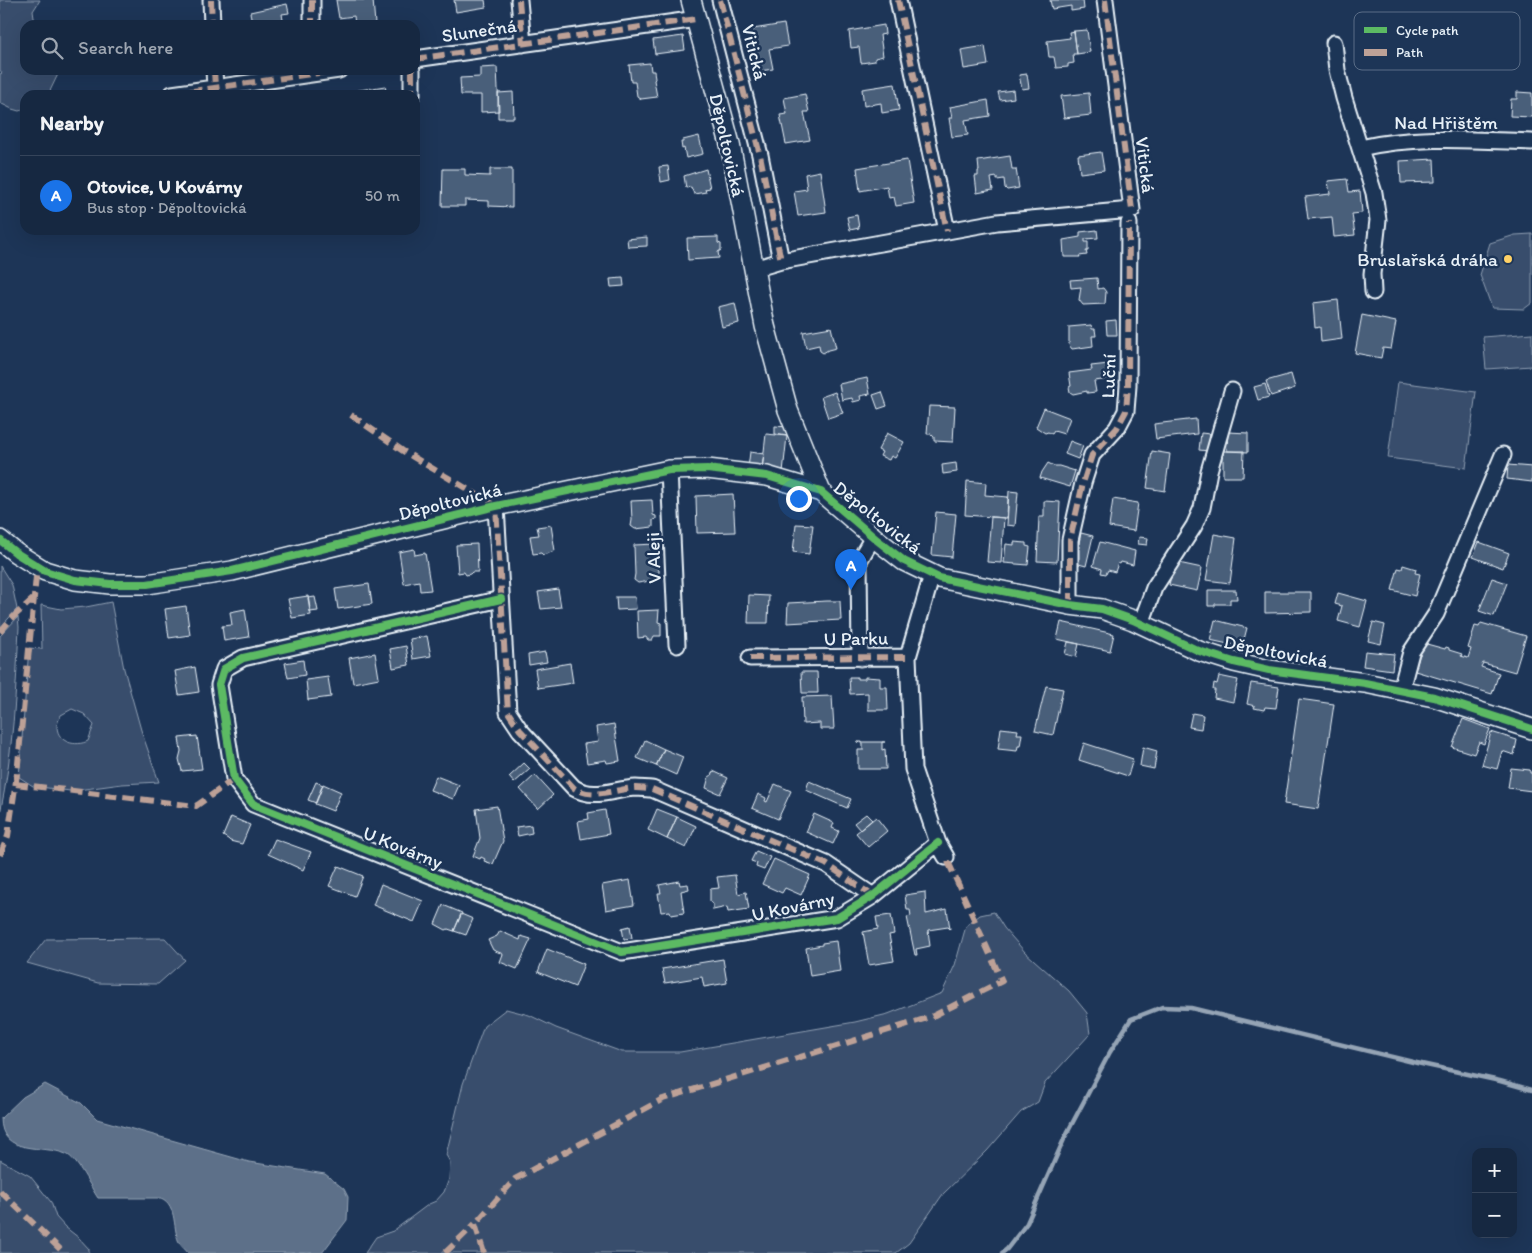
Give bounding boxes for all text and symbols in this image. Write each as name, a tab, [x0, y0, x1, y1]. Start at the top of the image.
legend	[1354, 12, 1520, 70]
street label: Slunečná	[440, 14, 518, 47]
search box	[20, 20, 420, 75]
street label: Vitická	[737, 22, 773, 82]
text: Cycle path	[1396, 22, 1459, 39]
icon: search	[38, 34, 66, 62]
text: Search here	[78, 36, 173, 59]
text: Path	[1396, 44, 1423, 61]
street label: Děpoltovická	[704, 91, 751, 199]
text: Nearby	[40, 110, 104, 135]
street label: Nad Hřištěm	[1394, 111, 1498, 134]
street label: Vitická	[1131, 136, 1160, 195]
text: Otovice, U Kovárny	[87, 175, 242, 198]
text: A	[51, 186, 61, 205]
text: 50 m	[365, 186, 400, 205]
text: Bus stop · Děpoltovická	[87, 198, 247, 217]
place label: Bruslařská dráha	[1357, 248, 1498, 271]
marker: Bruslařská dráha	[1502, 253, 1514, 265]
street label: Luční	[1096, 353, 1121, 399]
street label: Děpoltovická	[829, 476, 926, 559]
street label: Děpoltovická	[396, 478, 504, 525]
your location	[786, 486, 812, 512]
street label: V Aleji	[641, 532, 666, 584]
pin: A	[835, 549, 867, 590]
street label: U Parku	[824, 626, 889, 651]
street label: Děpoltovická	[1222, 630, 1330, 673]
street label: U Kovárny	[360, 821, 446, 874]
street label: U Kovárny	[750, 886, 837, 926]
map controls	[1472, 1148, 1517, 1238]
button: +	[1472, 1148, 1517, 1193]
button: −	[1472, 1193, 1517, 1238]

